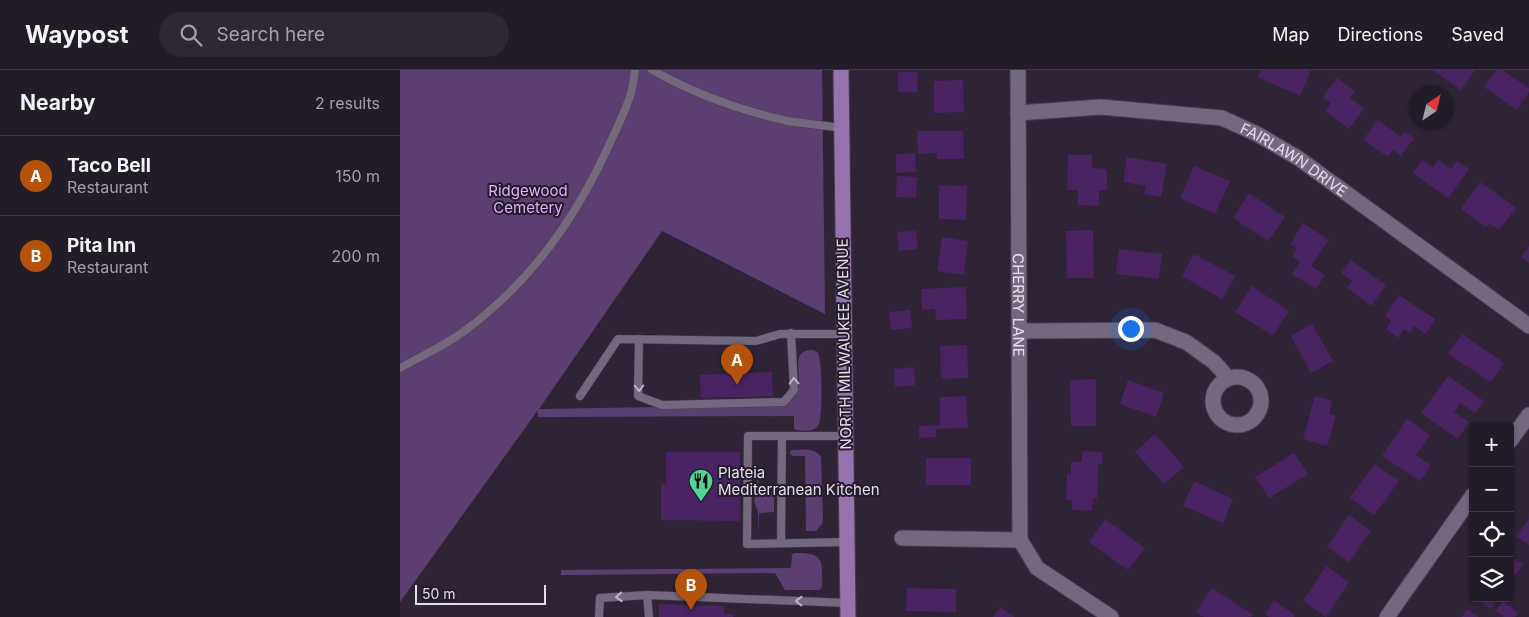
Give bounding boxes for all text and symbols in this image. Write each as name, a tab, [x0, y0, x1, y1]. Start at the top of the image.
search box	[159, 12, 509, 57]
text: Waypost	[25, 20, 129, 49]
icon: search	[177, 21, 205, 49]
text: Search here	[217, 23, 325, 46]
text: Map	[1272, 24, 1310, 45]
text: Directions	[1338, 24, 1423, 45]
text: Saved	[1451, 24, 1504, 45]
north arrow	[1409, 85, 1454, 130]
text: Nearby	[20, 90, 95, 115]
text: 2 results	[315, 93, 380, 113]
street label: FAIRLAWN DRIVE	[1238, 118, 1351, 200]
text: Taco Bell	[67, 154, 151, 177]
text: A	[30, 166, 42, 186]
text: 150 m	[335, 166, 380, 186]
text: Restaurant	[67, 177, 148, 197]
park label: Ridgewood Cemetery	[488, 181, 568, 217]
text: Pita Inn	[67, 234, 136, 257]
street label: NORTH MILWAUKEE AVENUE	[833, 238, 855, 450]
text: B	[31, 246, 41, 266]
text: 200 m	[332, 246, 380, 266]
street label: CHERRY LANE	[1009, 253, 1029, 357]
text: Restaurant	[67, 257, 148, 277]
your location	[1118, 316, 1144, 342]
pin: A	[721, 344, 753, 385]
one-way arrow	[788, 377, 799, 385]
one-way arrow	[634, 384, 644, 392]
map controls	[1469, 422, 1514, 602]
button: +	[1469, 422, 1514, 467]
place label: Plateia Mediterranean Kitchen	[718, 463, 880, 499]
button: −	[1469, 467, 1514, 512]
restaurant icon: Plateia Mediterranean Kitchen	[688, 468, 714, 502]
button: locate	[1469, 512, 1514, 557]
button: layers	[1469, 557, 1514, 602]
pin: B	[675, 569, 707, 610]
scale bar	[415, 582, 546, 605]
text: 50 m	[422, 585, 456, 602]
one-way arrow	[615, 591, 623, 602]
one-way arrow	[795, 596, 802, 606]

